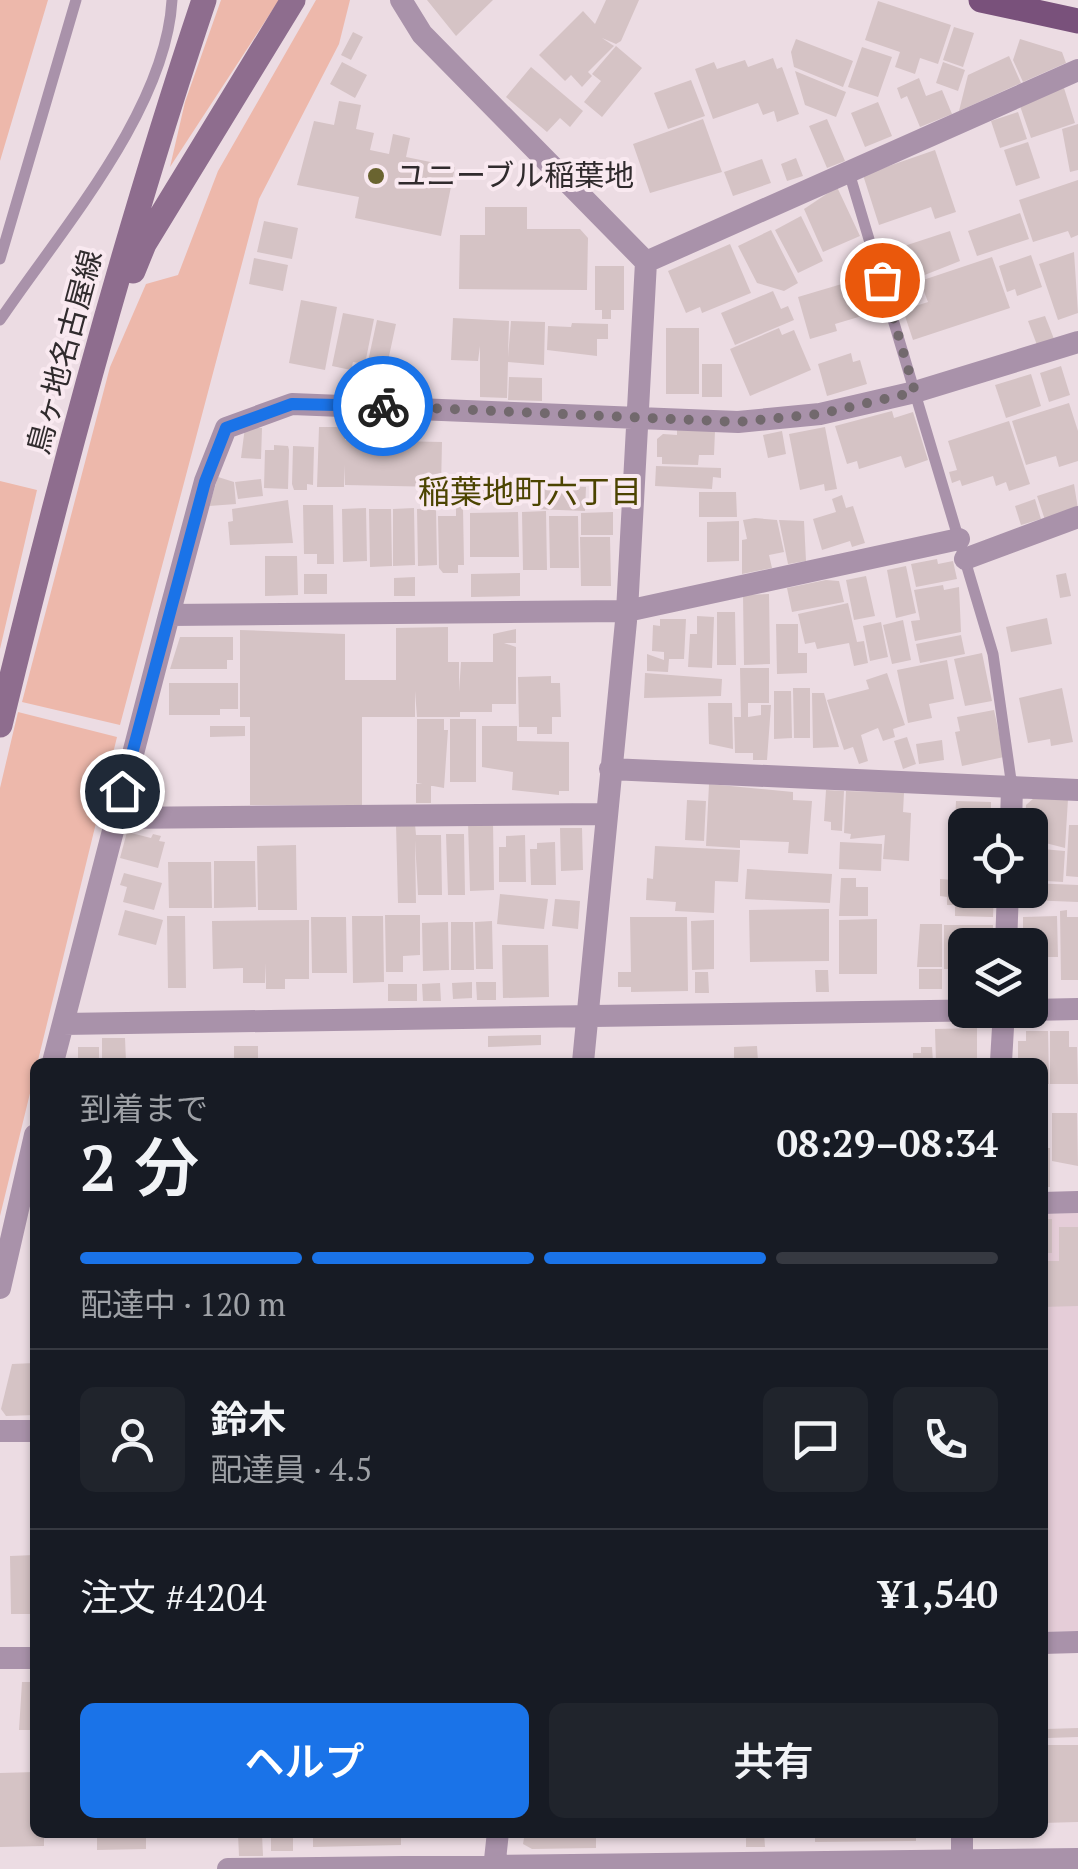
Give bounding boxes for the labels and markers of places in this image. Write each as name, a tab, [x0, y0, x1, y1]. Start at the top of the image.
place label: ユニーブル稲葉地	[396, 155, 634, 195]
marker: ユニーブル稲葉地	[365, 165, 387, 187]
pin	[840, 238, 925, 323]
pin	[80, 749, 165, 834]

